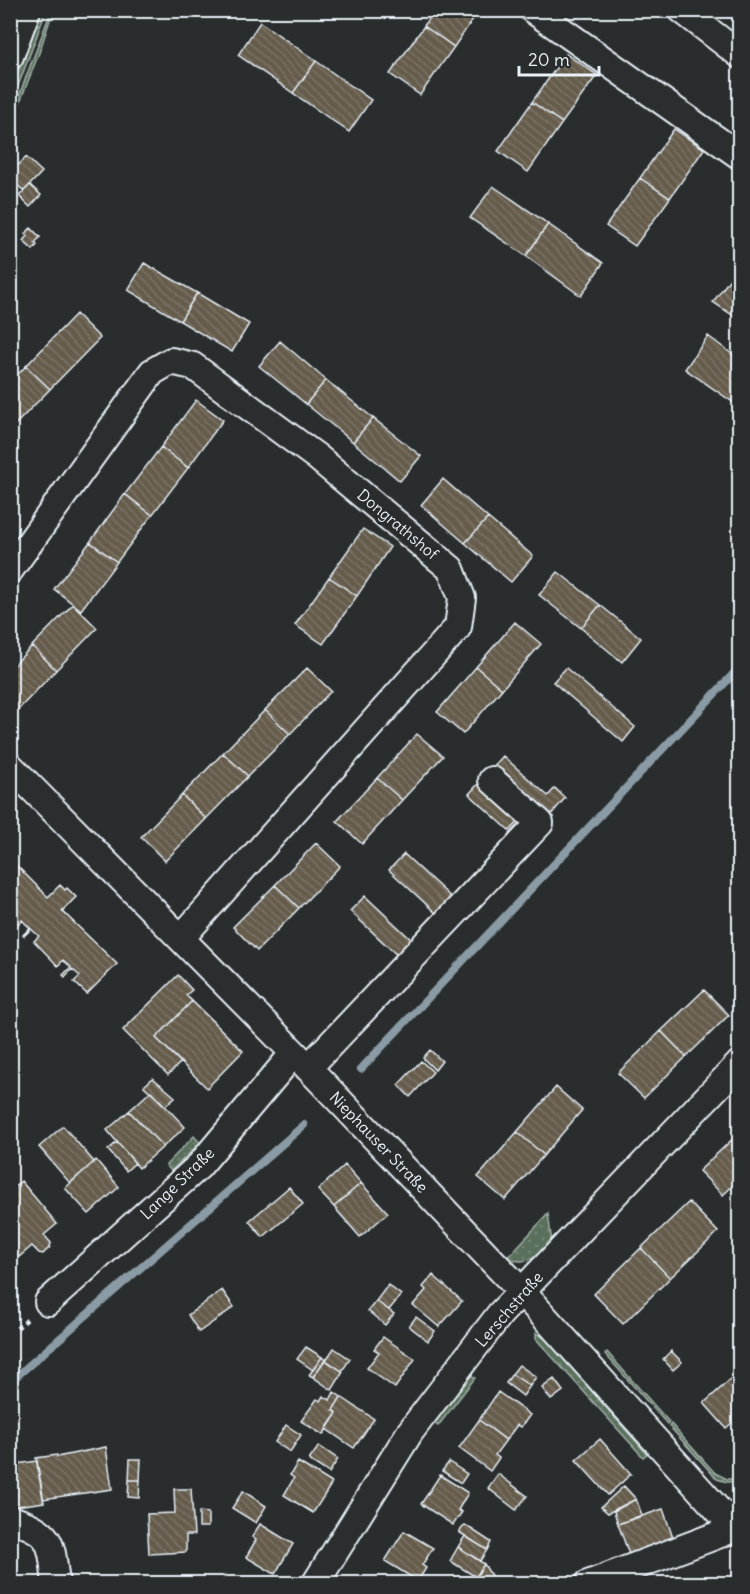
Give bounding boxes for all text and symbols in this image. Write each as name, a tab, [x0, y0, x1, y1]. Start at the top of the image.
scale bar	[519, 39, 598, 77]
text: 20 m	[528, 48, 570, 71]
street label: Dongrathshof	[354, 484, 443, 564]
street label: Niephauser Straße	[326, 1087, 432, 1197]
street label: Lange Straße	[136, 1143, 218, 1223]
street label: Lerschstraße	[471, 1267, 547, 1351]

